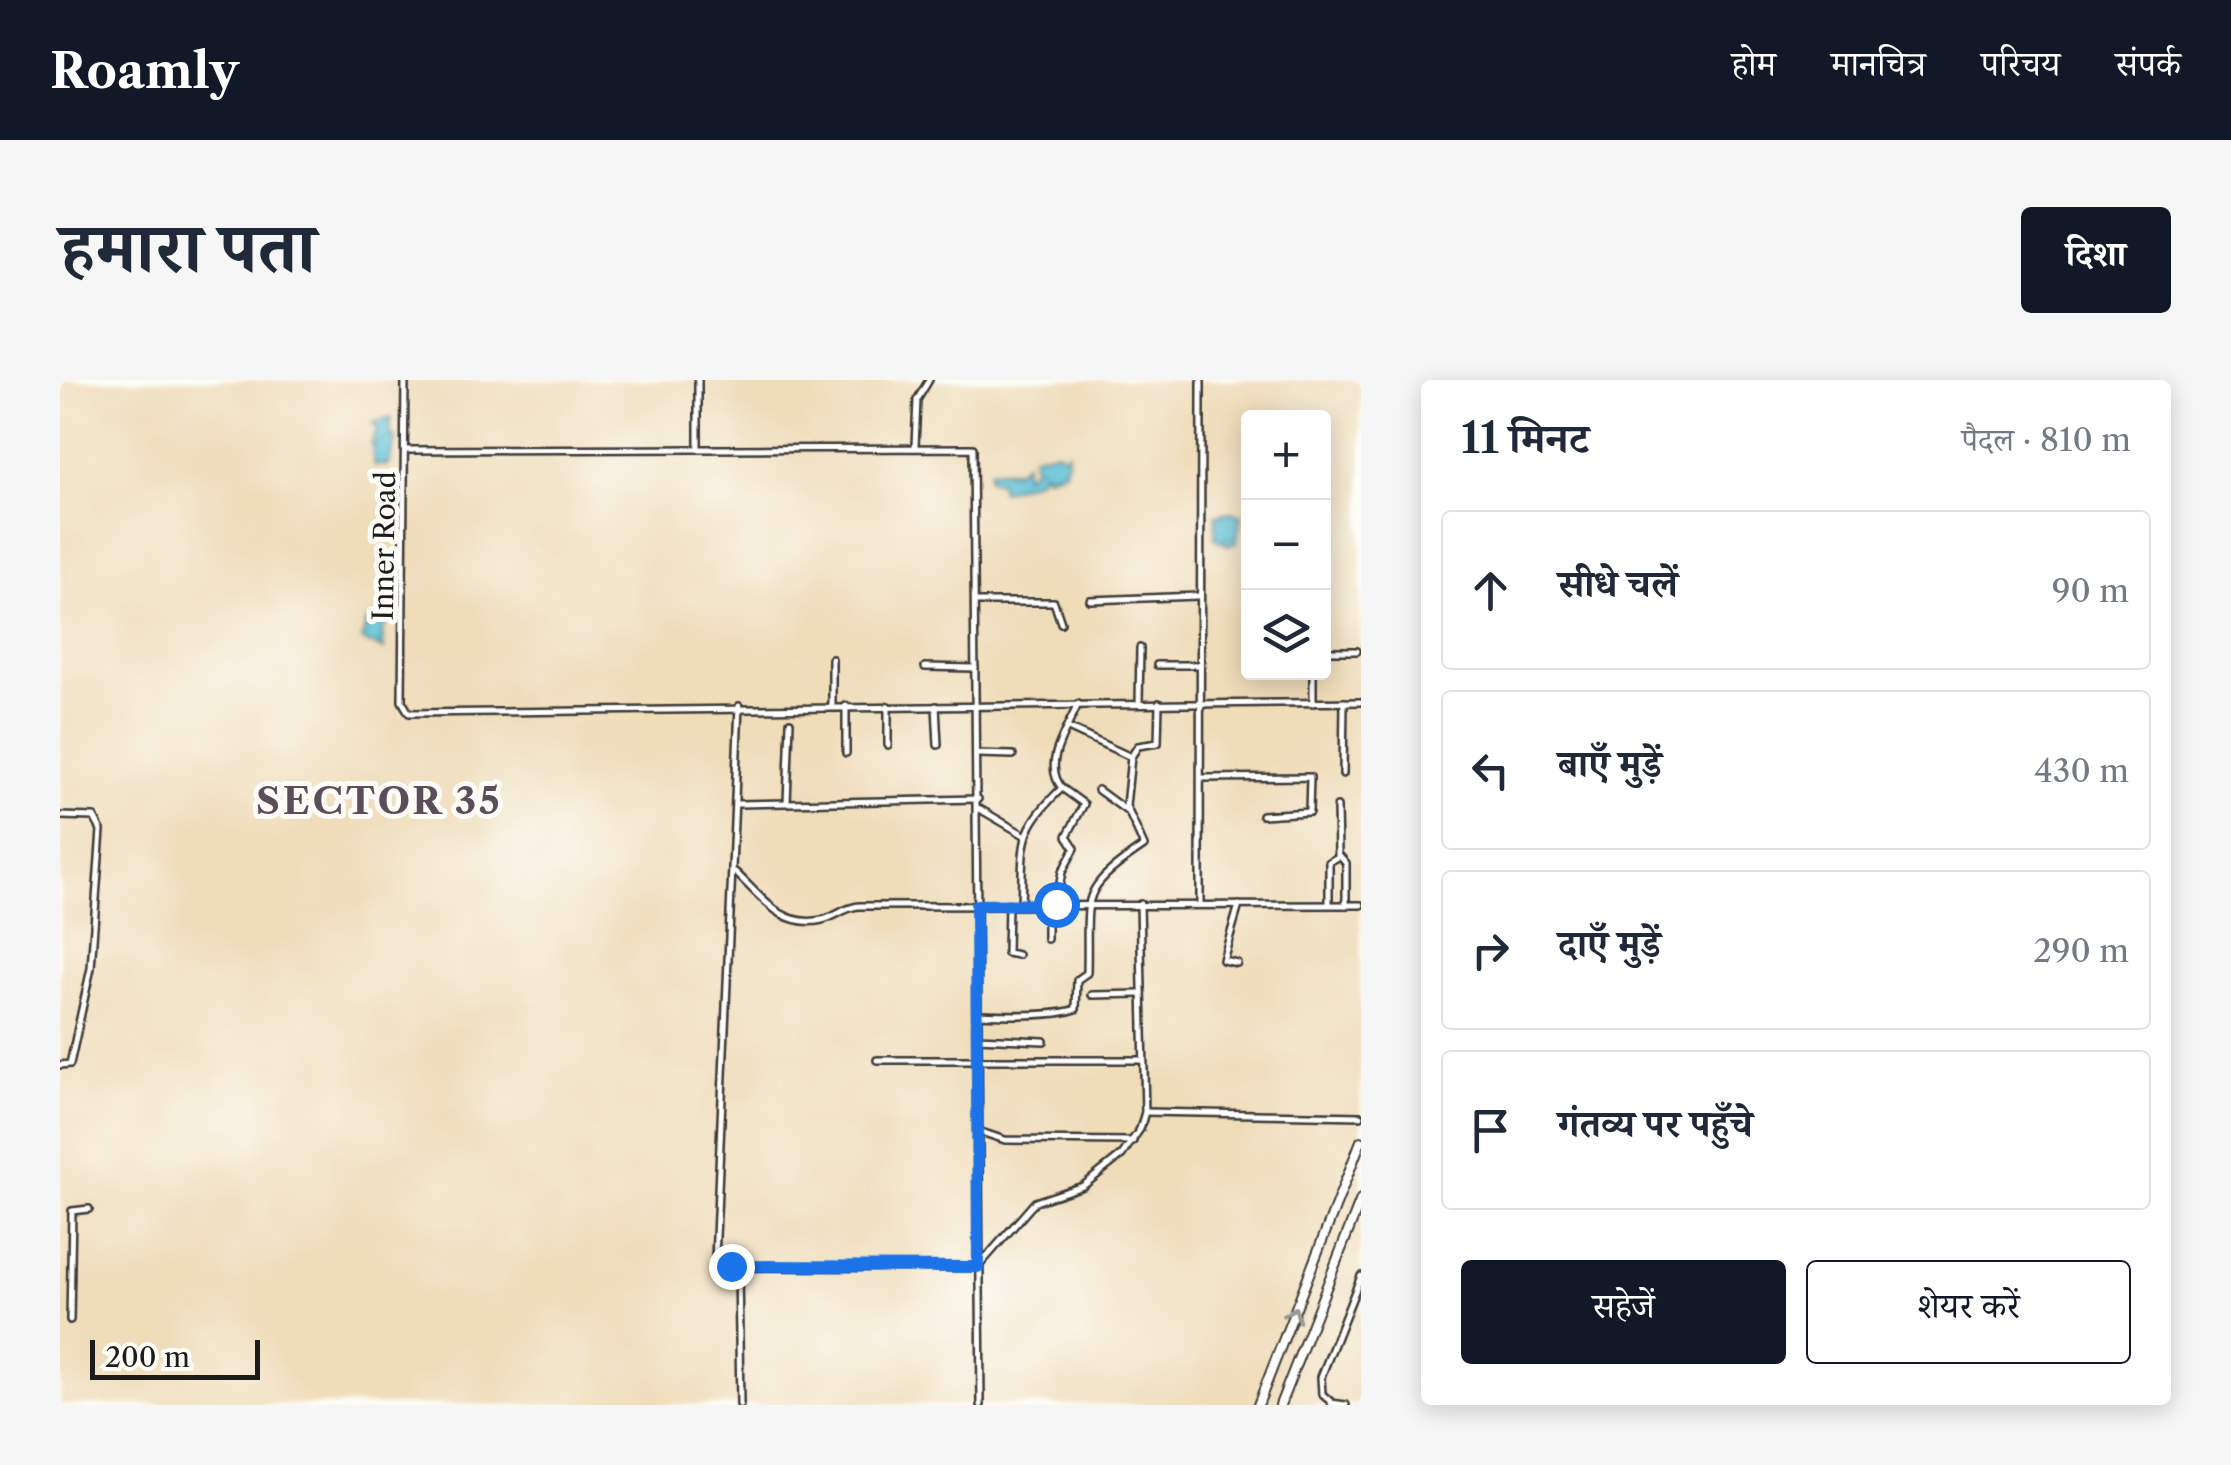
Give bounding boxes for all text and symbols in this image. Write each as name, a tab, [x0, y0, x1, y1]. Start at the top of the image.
text: Roamly	[50, 41, 239, 100]
text: होम	[1731, 42, 1776, 85]
text: मानचित्र	[1831, 42, 1926, 85]
text: परिचय	[1981, 42, 2060, 85]
text: संपर्क	[2115, 42, 2181, 85]
text: हमारा पता	[60, 204, 316, 290]
button: दिशा	[2021, 207, 2171, 313]
map controls	[1241, 410, 1331, 680]
button: +	[1241, 410, 1331, 500]
text: 11 मिनट	[1461, 412, 1589, 464]
text: पैदल · 810 m	[1962, 420, 2131, 459]
street label: Inner Road	[366, 471, 402, 621]
button: −	[1241, 500, 1331, 590]
text: सीधे चलें	[1558, 560, 1678, 607]
icon: ahead	[1463, 563, 1518, 618]
text: 90 m	[2052, 571, 2129, 610]
button: layers	[1241, 590, 1331, 680]
text: बाएँ मुड़ें	[1558, 740, 1662, 787]
icon: left	[1463, 743, 1518, 798]
text: 430 m	[2034, 751, 2129, 790]
district label: SECTOR 35	[256, 777, 502, 824]
route start	[1034, 882, 1080, 928]
text: दाएँ मुड़ें	[1558, 920, 1661, 967]
icon: right	[1463, 923, 1518, 978]
text: 290 m	[2033, 931, 2129, 970]
text: गंतव्य पर पहुँचे	[1558, 1100, 1753, 1147]
icon: arrive	[1463, 1103, 1518, 1158]
route end	[709, 1244, 755, 1290]
button: सहेजें	[1461, 1260, 1786, 1364]
button: शेयर करें	[1806, 1260, 2131, 1364]
one-way arrow	[1282, 1306, 1302, 1324]
scale bar	[90, 1335, 260, 1380]
text: 200 m	[105, 1340, 190, 1374]

